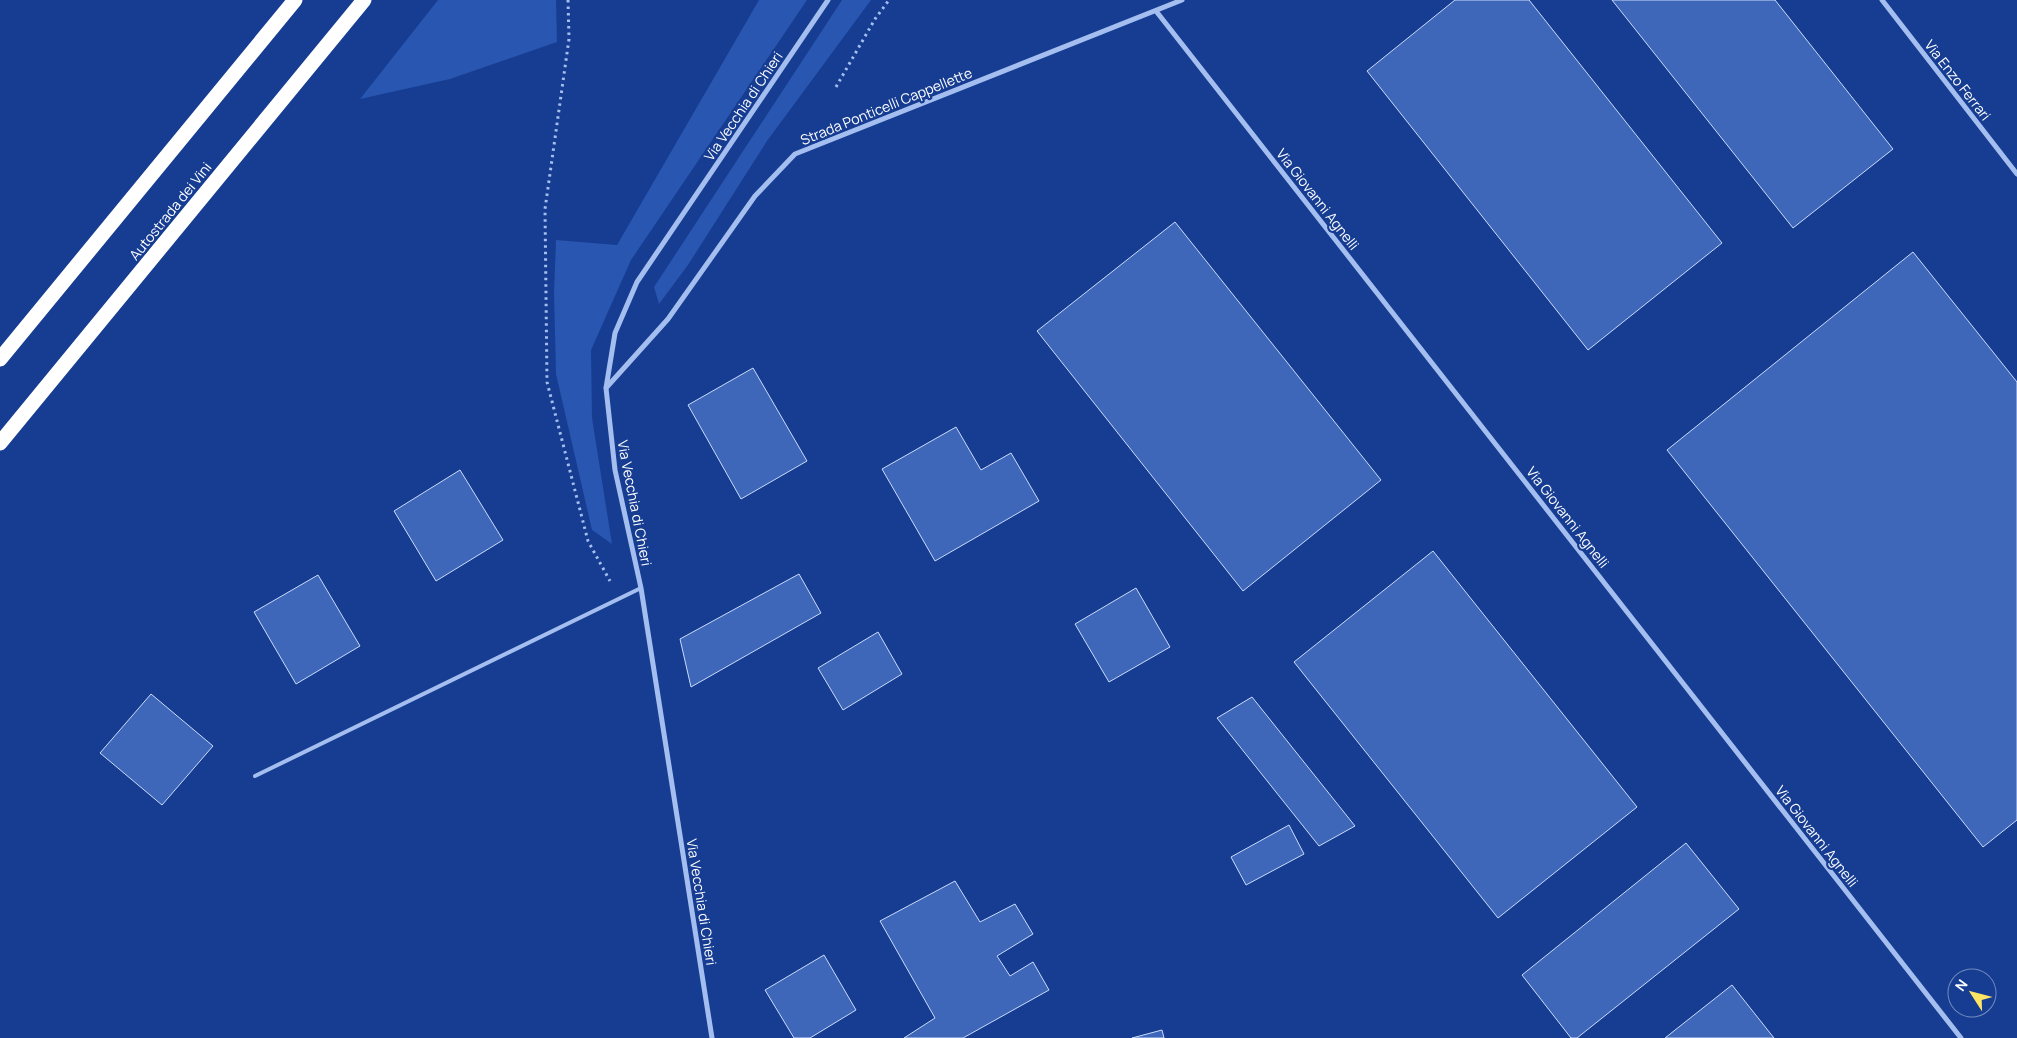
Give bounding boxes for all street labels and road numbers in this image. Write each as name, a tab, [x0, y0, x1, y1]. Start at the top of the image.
street label: Via Enzo Ferrari	[1921, 36, 1995, 124]
street label: Via Vecchia di Chieri	[699, 48, 787, 164]
street label: Strada Ponticelli Cappellette	[797, 63, 975, 149]
street label: Via Giovanni Agnelli	[1272, 144, 1364, 254]
street label: Autostrada dei Vini	[125, 158, 215, 264]
street label: Via Vecchia di Chieri	[613, 438, 657, 568]
street label: Via Giovanni Agnelli	[1522, 462, 1614, 572]
street label: Via Giovanni Agnelli	[1771, 781, 1863, 891]
street label: Via Vecchia di Chieri	[683, 837, 721, 967]

